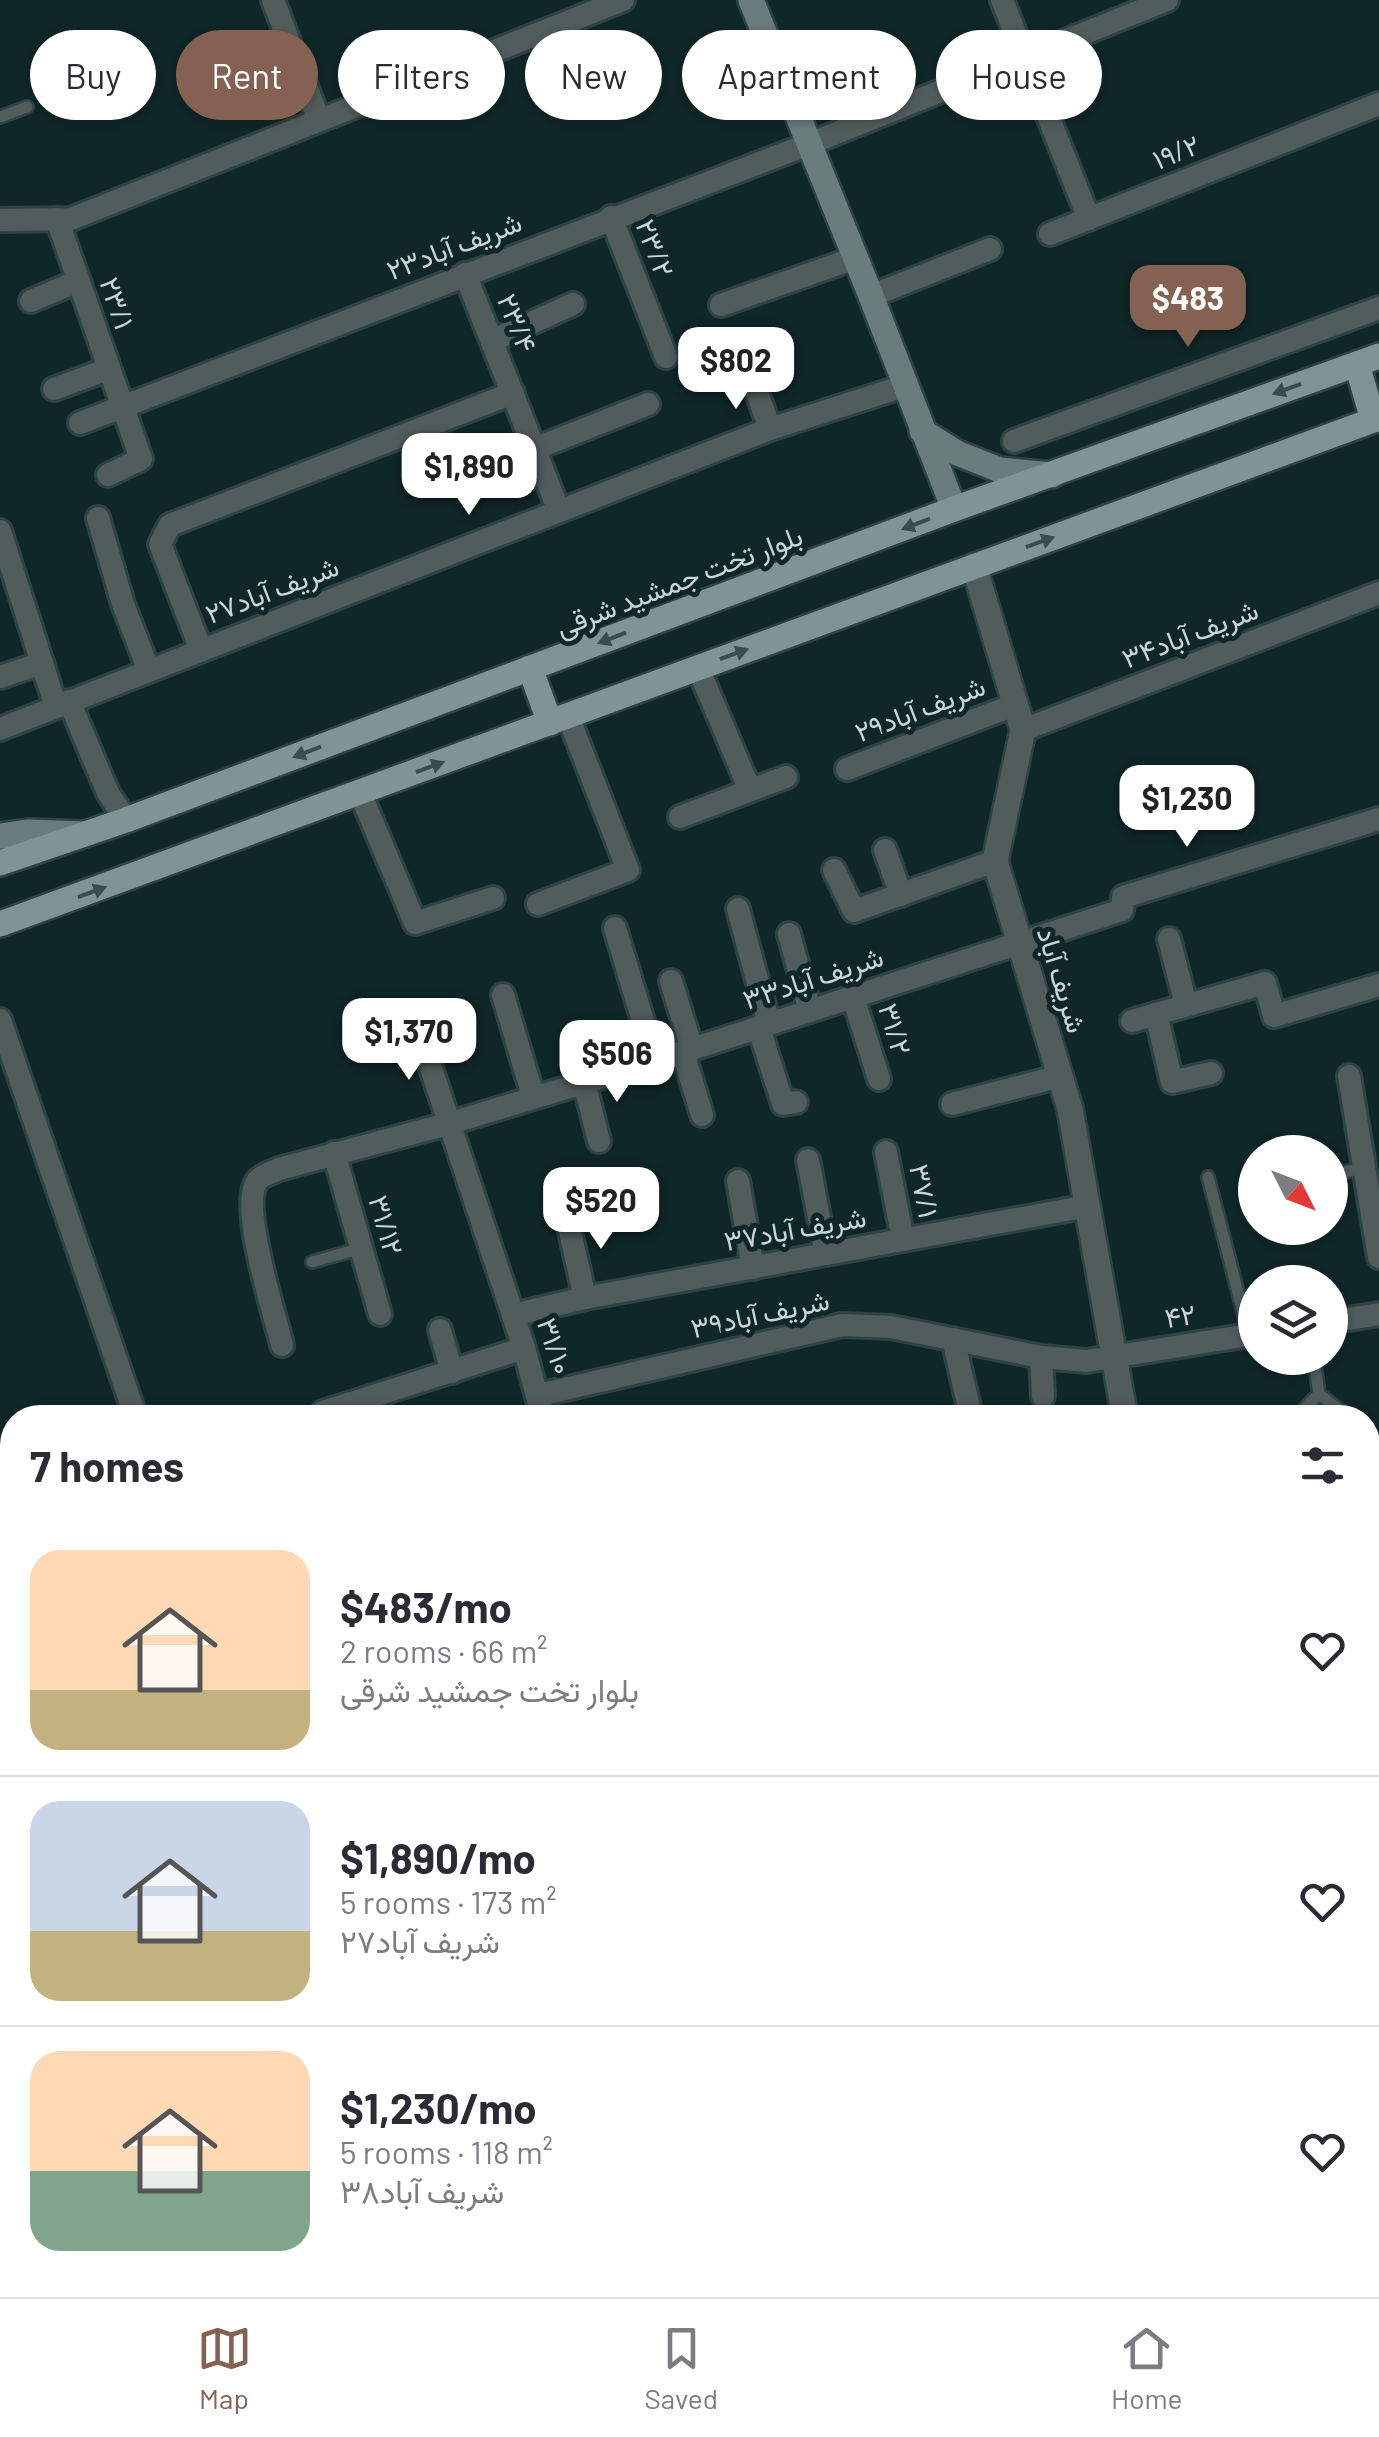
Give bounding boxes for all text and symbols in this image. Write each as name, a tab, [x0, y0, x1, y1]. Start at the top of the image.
chip: Buy	[30, 30, 156, 120]
chip: Rent	[176, 30, 318, 120]
chip: Filters	[338, 30, 505, 120]
chip: New	[525, 30, 662, 120]
chip: Apartment	[682, 30, 916, 120]
chip: House	[936, 30, 1102, 120]
street label: ۱۹/۲	[1147, 126, 1204, 176]
street label: شریف آباد۲۳	[381, 204, 527, 288]
street label: ۲۳/۲	[629, 214, 682, 281]
pin: $483	[1129, 265, 1247, 350]
street label: ۲۳/۱	[93, 272, 143, 333]
text: $483	[1152, 278, 1224, 316]
street label: ۲۳/۴	[491, 288, 545, 357]
pin: $802	[677, 327, 795, 412]
text: $802	[700, 340, 772, 378]
one-way arrow	[1272, 382, 1302, 397]
pin: $1,890	[388, 433, 550, 518]
text: $1,890	[424, 446, 514, 484]
one-way arrow	[901, 516, 931, 532]
street label: بلوار تخت جمشید شرقی	[550, 517, 808, 645]
one-way arrow	[1025, 534, 1055, 549]
street label: شریف آباد۲۷	[200, 548, 344, 632]
street label: شریف آباد۳۴	[1117, 592, 1263, 676]
one-way arrow	[596, 631, 626, 646]
one-way arrow	[720, 646, 750, 661]
street label: شریف آباد۲۹	[850, 668, 990, 750]
one-way arrow	[292, 745, 322, 760]
one-way arrow	[415, 759, 445, 774]
pin: $1,230	[1106, 765, 1268, 850]
text: $1,230	[1141, 778, 1233, 816]
one-way arrow	[78, 884, 108, 899]
street label: شریف آباد	[1029, 923, 1095, 1037]
street label: شریف آباد۳۳	[738, 938, 888, 1018]
pin: $1,370	[328, 998, 490, 1083]
street label: ۳۱/۲	[872, 999, 920, 1059]
text: $1,370	[364, 1011, 454, 1049]
pin: $506	[558, 1020, 676, 1105]
text: $506	[582, 1033, 652, 1071]
north arrow	[1238, 1135, 1348, 1245]
map controls	[1238, 1135, 1348, 1375]
street label: ۳۷/۱	[903, 1161, 947, 1221]
pin: $520	[542, 1167, 660, 1252]
text: $520	[565, 1180, 637, 1218]
street label: ۳۱/۱۲	[362, 1191, 412, 1258]
street label: شریف آباد۳۷	[721, 1199, 869, 1259]
button: layers	[1238, 1265, 1348, 1375]
street label: شریف آباد۳۹	[687, 1282, 833, 1346]
street label: ۴۲	[1162, 1296, 1198, 1334]
street label: ۳۱/۱۰	[531, 1313, 581, 1378]
icon: filters	[1295, 1438, 1350, 1493]
text: 7 homes	[30, 1440, 184, 1490]
text: $483/mo	[340, 1581, 512, 1631]
icon: home	[110, 1590, 230, 1710]
icon: heart	[1295, 1623, 1350, 1678]
text: 2 rooms · 66 m²	[340, 1631, 548, 1669]
text: بلوار تخت جمشید شرقی	[340, 1670, 639, 1708]
text: $1,890/mo	[340, 1832, 536, 1882]
icon: home	[110, 1841, 230, 1961]
icon: heart	[1295, 1874, 1350, 1929]
text: 5 rooms · 173 m²	[340, 1882, 557, 1920]
text: شریف آباد۲۷	[340, 1921, 500, 1959]
text: $1,230/mo	[340, 2082, 537, 2132]
icon: home	[110, 2091, 230, 2211]
icon: heart	[1295, 2124, 1350, 2179]
text: 5 rooms · 118 m²	[340, 2132, 553, 2170]
text: شریف آباد۳۸	[340, 2171, 504, 2209]
tab: Map	[197, 2321, 252, 2415]
tab: Saved	[645, 2321, 718, 2415]
tab: Home	[1111, 2321, 1182, 2415]

